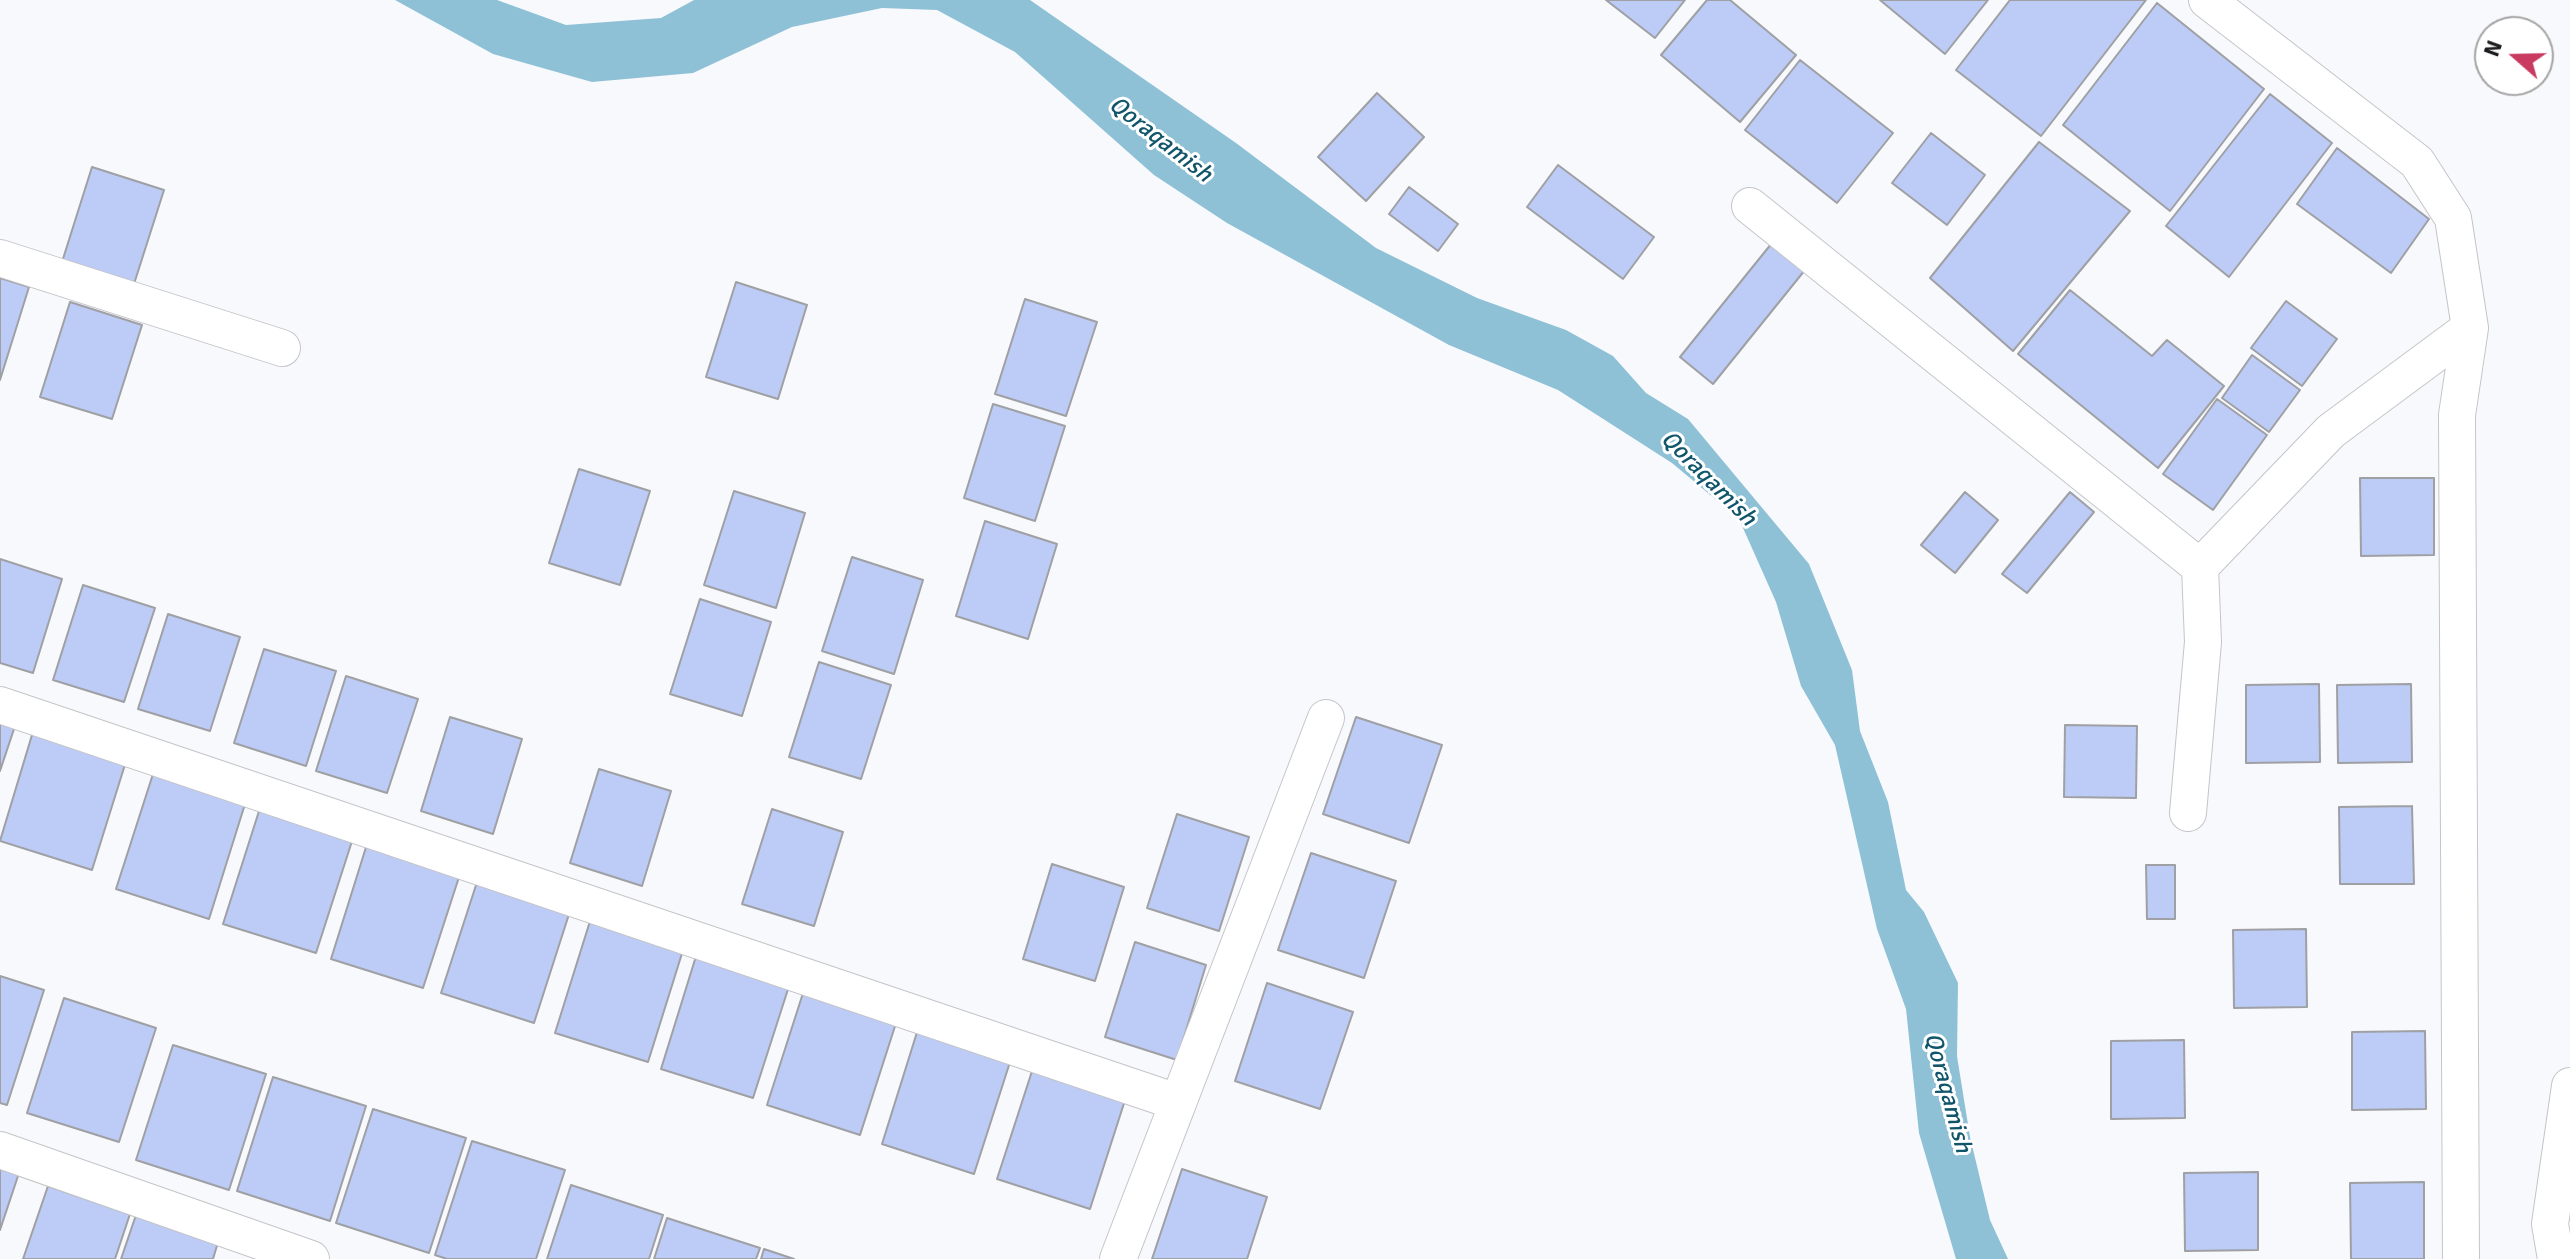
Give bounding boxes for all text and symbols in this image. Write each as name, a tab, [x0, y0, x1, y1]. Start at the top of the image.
north arrow	[2474, 16, 2554, 96]
text: N	[2478, 36, 2508, 60]
water label: Qoraqamish	[1103, 91, 1217, 189]
water label: Qoraqamish	[1654, 425, 1762, 533]
water label: Qoraqamish	[1917, 1030, 1977, 1156]

